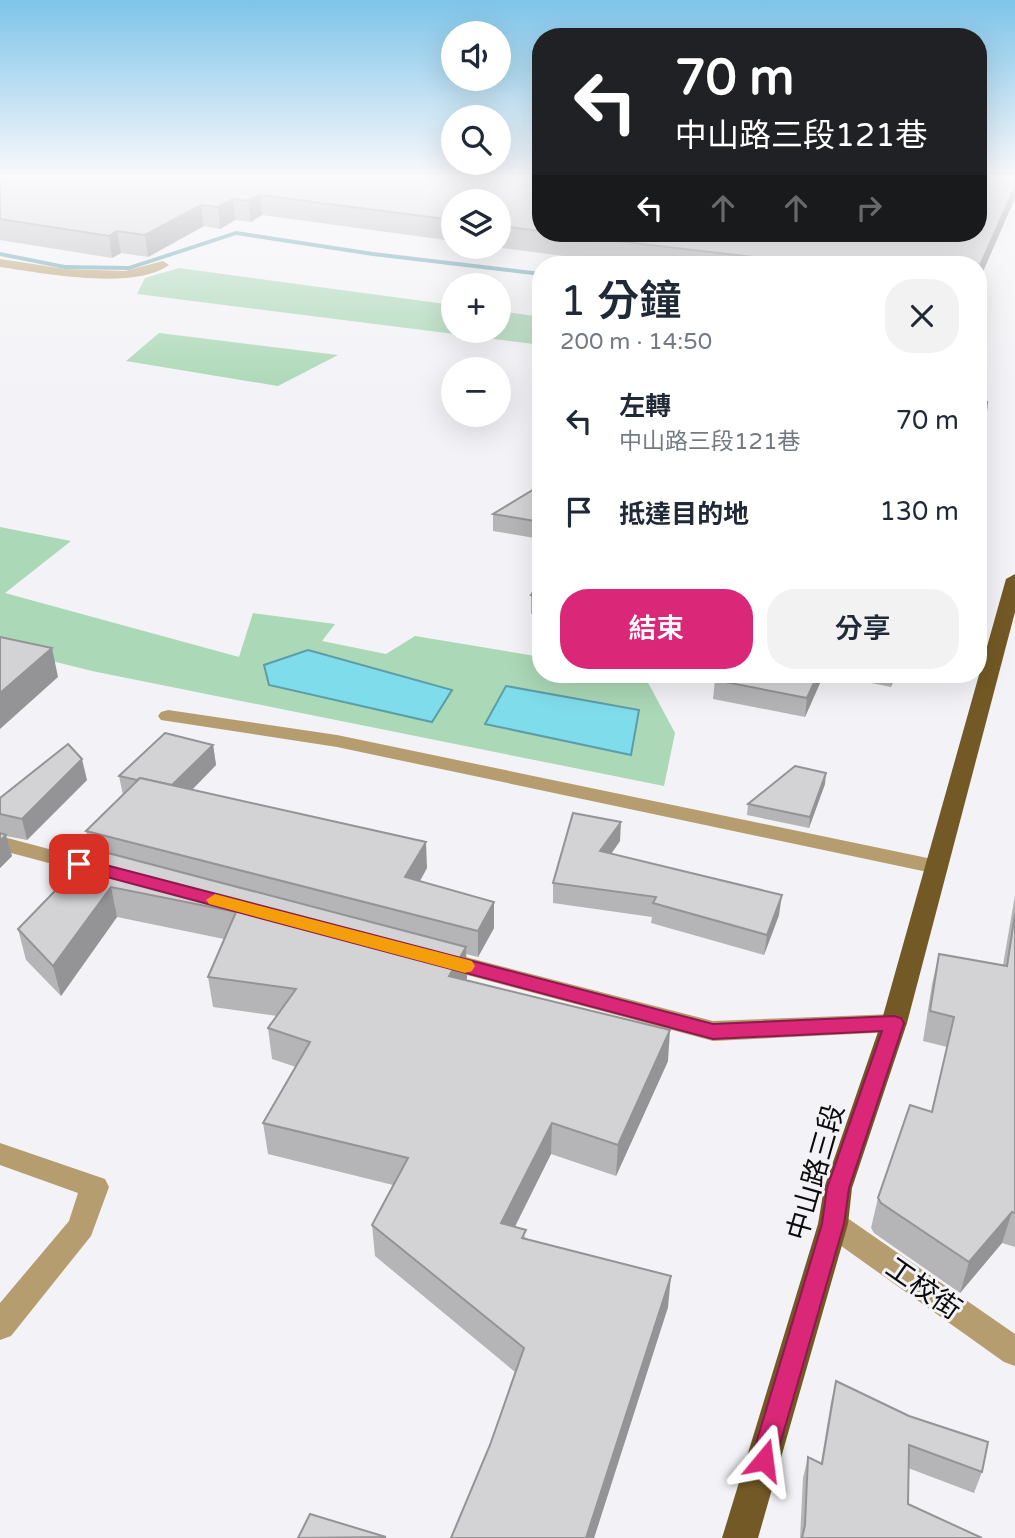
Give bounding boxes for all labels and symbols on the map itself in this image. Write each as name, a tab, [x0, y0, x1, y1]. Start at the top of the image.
pin	[49, 834, 109, 894]
street label: 中山路三段	[780, 1100, 852, 1244]
street label: 工校街	[879, 1251, 968, 1327]
position arrow	[727, 1423, 801, 1497]

